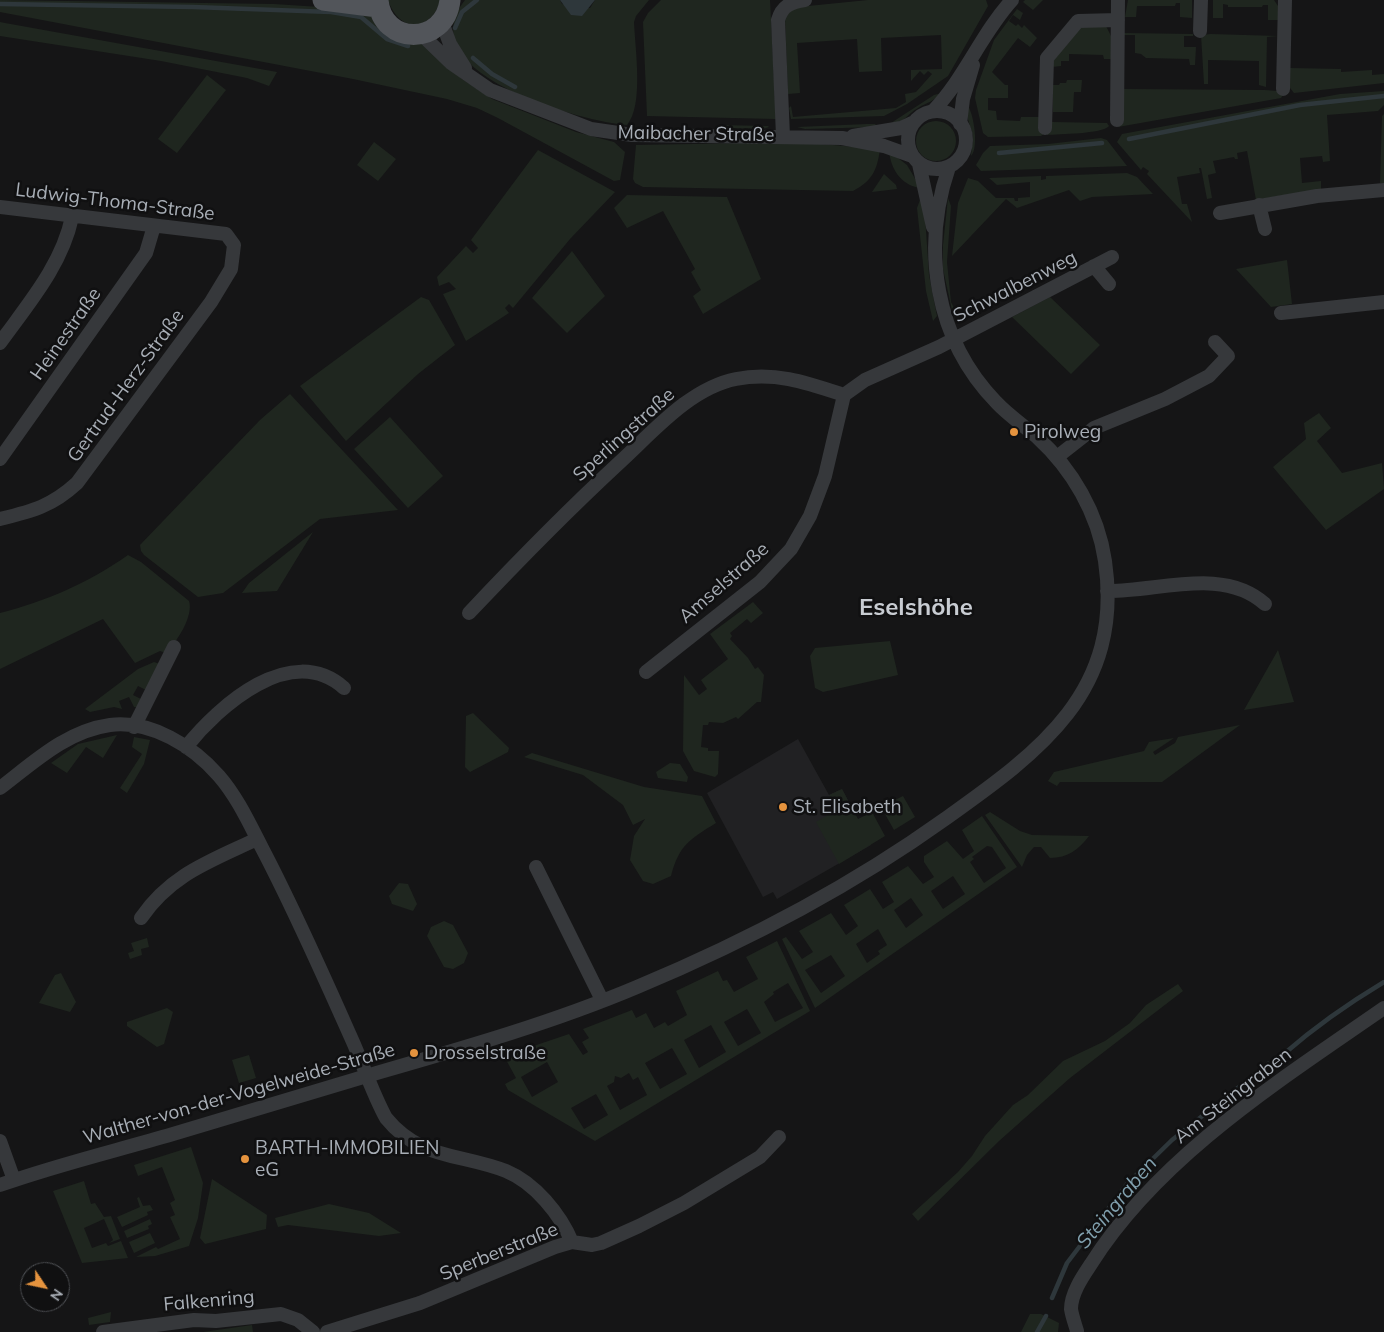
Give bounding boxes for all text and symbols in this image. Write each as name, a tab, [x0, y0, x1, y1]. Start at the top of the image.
street label: Maibacher Straße	[617, 121, 775, 147]
street label: Ludwig-Thoma-Straße	[14, 178, 216, 226]
street label: Schwalbenweg	[949, 246, 1081, 328]
street label: Heinestraße	[26, 283, 106, 385]
street label: Gertrud-Herz-Straße	[63, 305, 189, 467]
street label: Sperlingstraße	[569, 383, 679, 487]
place label: Pirolweg	[1024, 421, 1101, 443]
marker: Pirolweg	[1008, 426, 1020, 438]
street label: Amselstraße	[674, 538, 774, 628]
district label: Eselshöhe	[859, 594, 973, 622]
place label: St. Elisabeth	[793, 796, 902, 818]
marker: St. Elisabeth	[777, 801, 789, 813]
street label: Walther-von-der-Vogelweide-Straße	[80, 1038, 398, 1150]
place label: Drosselstraße	[424, 1042, 546, 1064]
street label: Am Steingraben	[1170, 1043, 1296, 1149]
marker: Drosselstraße	[408, 1047, 420, 1059]
place label: BARTH-IMMOBILIEN eG	[255, 1137, 439, 1181]
water label: Steingraben	[1072, 1152, 1162, 1254]
marker: BARTH-IMMOBILIEN eG	[239, 1153, 251, 1165]
street label: Sperberstraße	[437, 1218, 561, 1286]
north arrow	[20, 1262, 70, 1312]
text: N	[46, 1285, 67, 1304]
street label: Falkenring	[163, 1286, 255, 1316]

